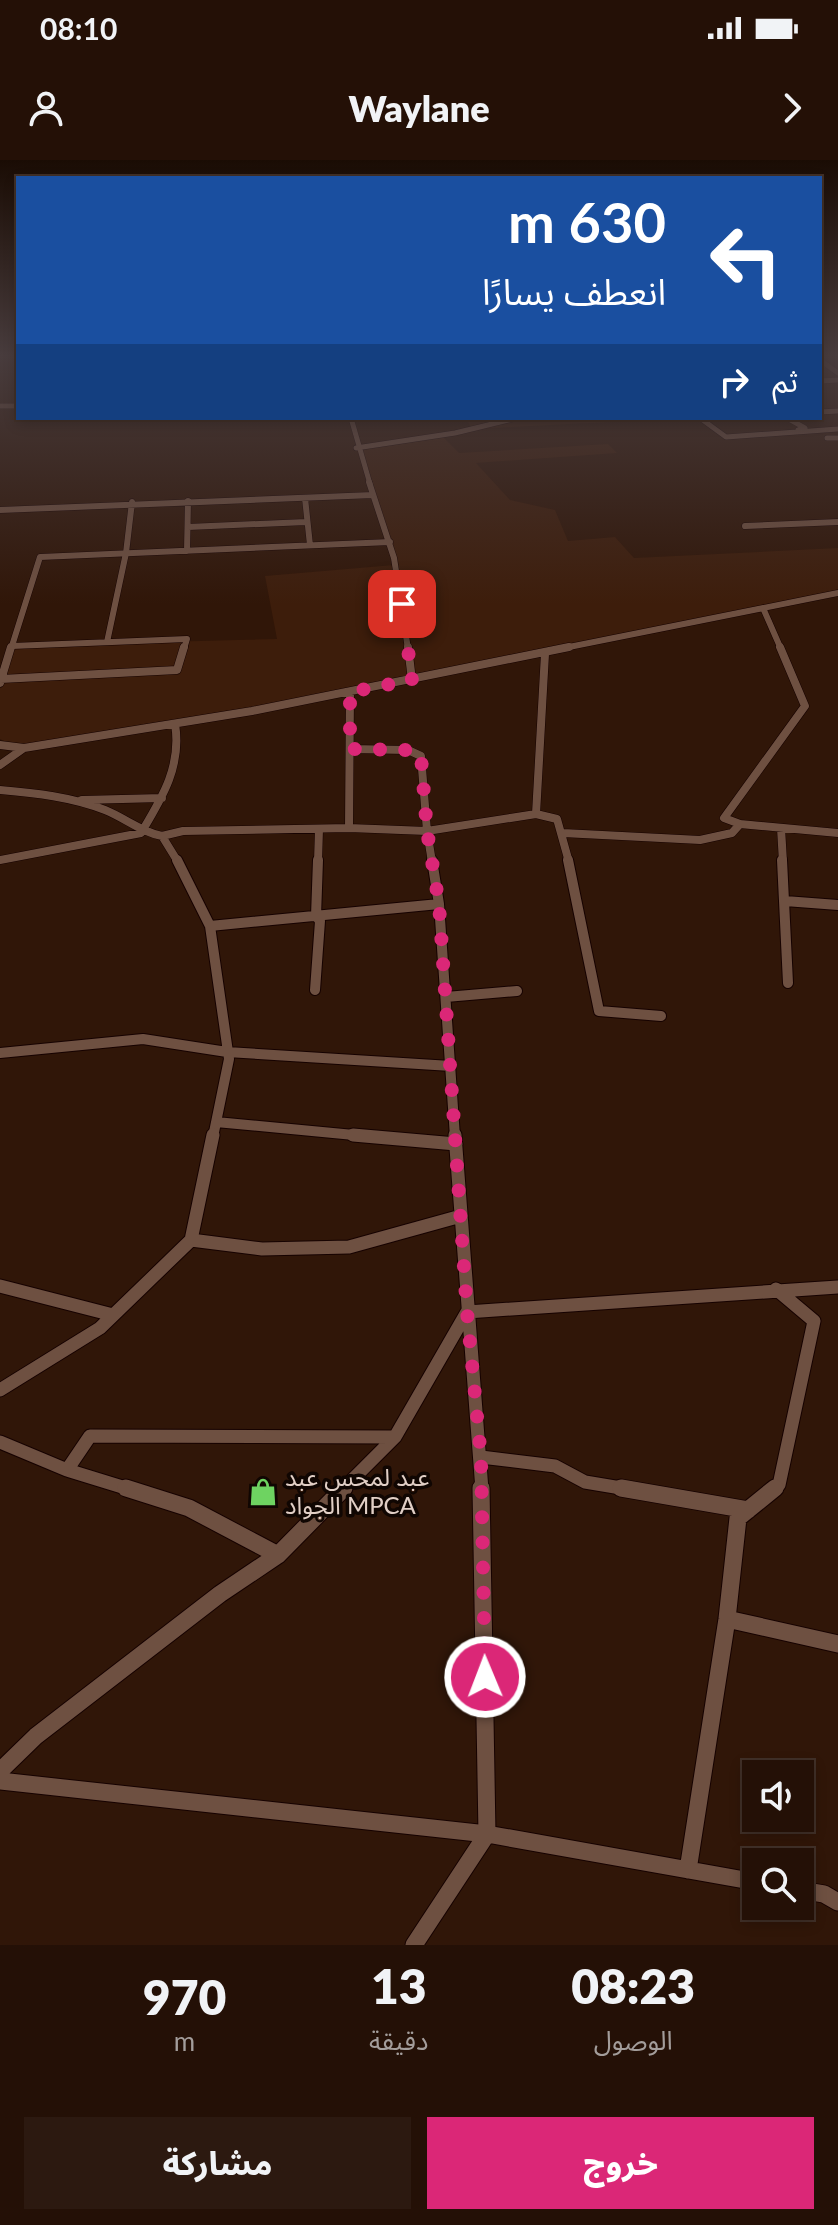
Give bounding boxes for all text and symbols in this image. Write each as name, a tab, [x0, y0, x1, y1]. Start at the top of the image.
text: 08:10	[40, 10, 117, 46]
icon: person	[24, 86, 68, 130]
text: Waylane	[348, 86, 490, 130]
icon: forward	[770, 86, 814, 130]
text: 630 m	[508, 188, 666, 255]
icon: left	[694, 208, 798, 312]
text: انعطف يسارًا	[482, 269, 666, 313]
icon: right	[712, 360, 756, 404]
text: ثم	[772, 362, 798, 398]
pin	[368, 570, 436, 638]
icon: arrive	[380, 582, 424, 626]
place label: عبد لمحس عبد الجواد MPCA	[285, 1462, 429, 1520]
shop icon: عبد لمحس عبد الجواد MPCA	[248, 1477, 278, 1507]
position arrow	[443, 1635, 527, 1719]
map controls	[742, 1760, 814, 1920]
button: sound	[742, 1760, 814, 1832]
button: search	[742, 1848, 814, 1920]
text: 13	[371, 1957, 427, 2014]
text: 08:23	[571, 1957, 695, 2014]
text: 970	[143, 1968, 226, 2025]
text: دقيقة	[369, 2024, 428, 2056]
text: الوصول	[594, 2024, 673, 2056]
text: m	[174, 2025, 195, 2057]
button: مشاركة	[24, 2117, 411, 2209]
button: خروج	[427, 2117, 814, 2209]

